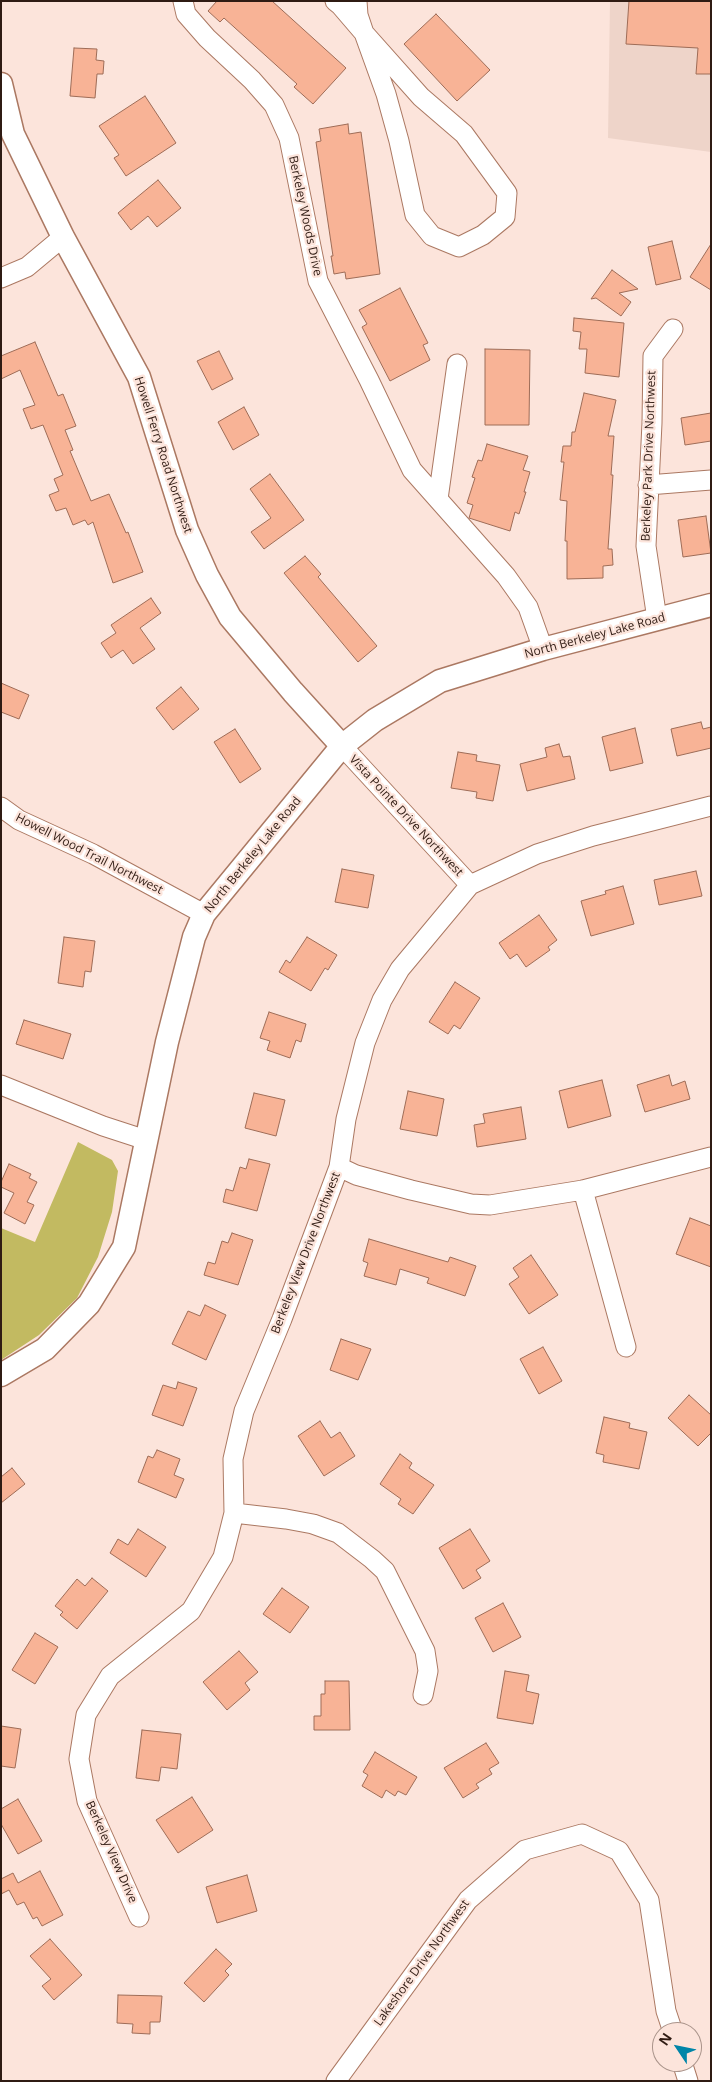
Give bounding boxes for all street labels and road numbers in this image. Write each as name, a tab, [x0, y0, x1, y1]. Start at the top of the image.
street label: Berkeley Woods Drive	[285, 155, 325, 277]
street label: Berkeley Park Drive Northwest	[639, 370, 659, 542]
street label: Howell Ferry Road Northwest	[131, 375, 195, 535]
street label: North Berkeley Lake Road	[523, 610, 667, 662]
street label: Vista Pointe Drive Northwest	[346, 752, 466, 880]
street label: North Berkeley Lake Road	[202, 794, 304, 916]
street label: Howell Wood Trail Northwest	[13, 810, 165, 898]
street label: Berkeley View Drive Northwest	[268, 1170, 344, 1336]
street label: Berkeley View Drive	[82, 1799, 140, 1905]
street label: Lakeshore Drive Northwest	[371, 1897, 473, 2029]

